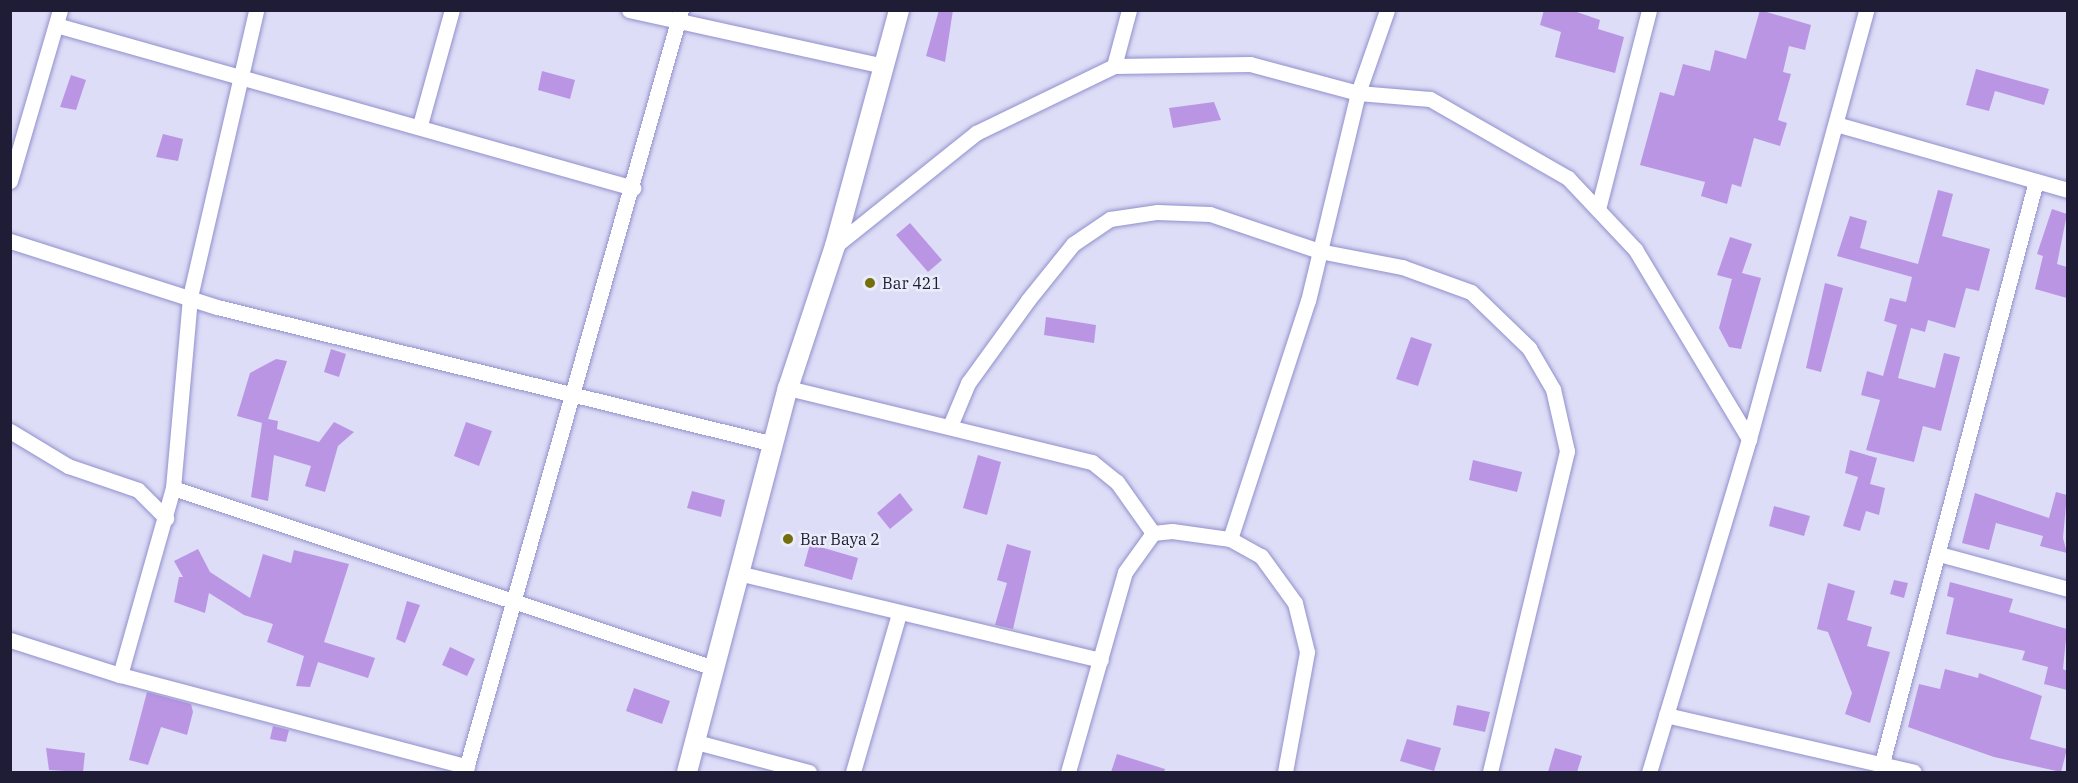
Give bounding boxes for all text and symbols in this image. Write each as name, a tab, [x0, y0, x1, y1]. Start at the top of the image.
place label: Bar 421	[882, 273, 941, 293]
marker: Bar 421	[863, 276, 877, 290]
place label: Bar Baya 2	[800, 529, 880, 549]
marker: Bar Baya 2	[781, 532, 795, 546]

